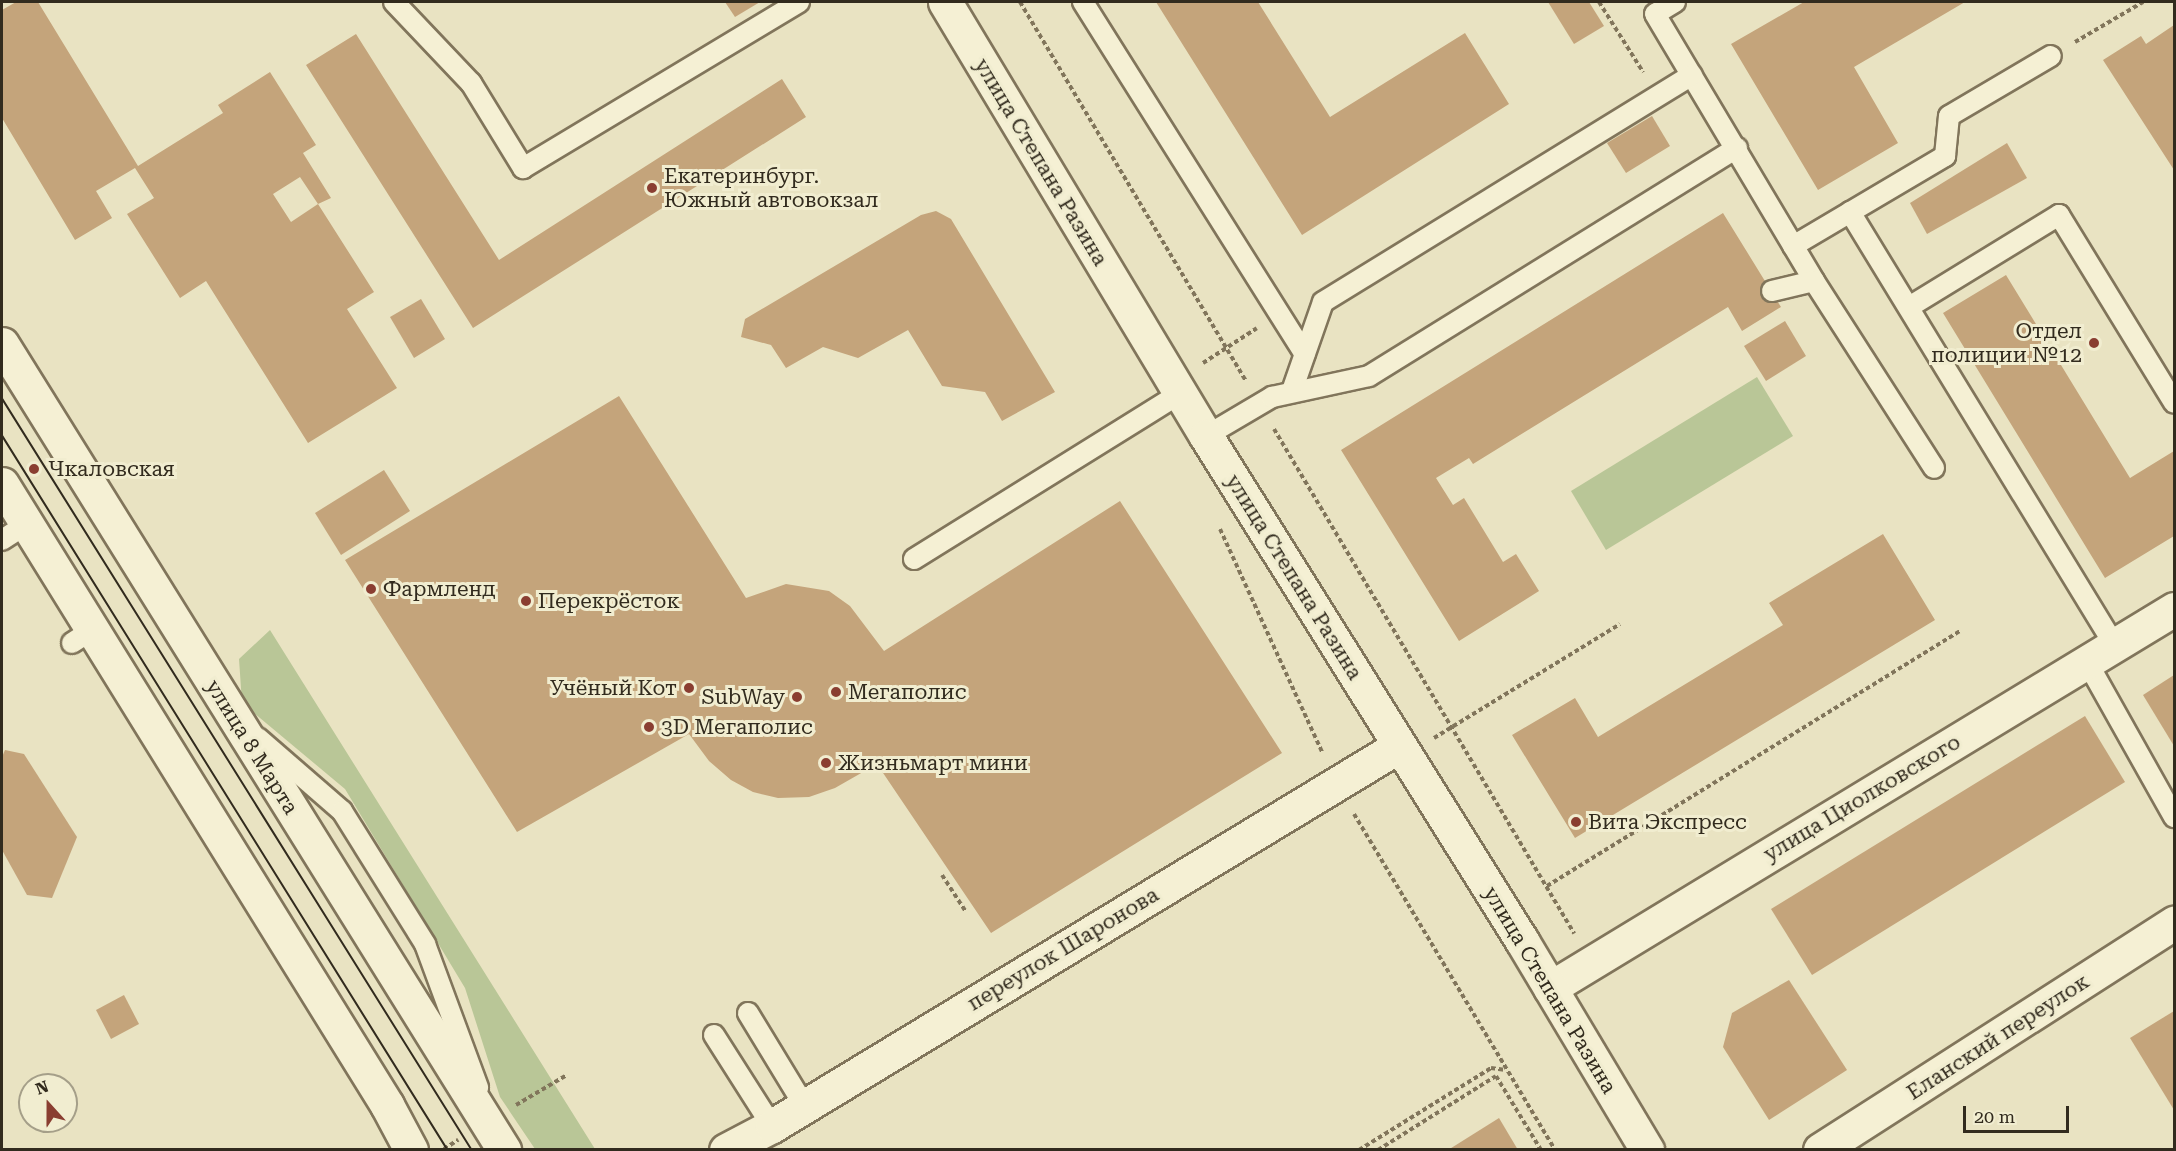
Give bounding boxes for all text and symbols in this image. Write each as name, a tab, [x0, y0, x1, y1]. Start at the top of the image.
street label: улица Степана Разина	[969, 54, 1113, 270]
place label: Екатеринбург. Южный автовокзал	[664, 163, 878, 213]
marker: Екатеринбург. Южный автовокзал	[645, 181, 659, 195]
place label: Отдел полиции №12	[1931, 318, 2082, 368]
marker: Отдел полиции №12	[2087, 336, 2101, 350]
place label: Чкаловская	[48, 456, 175, 482]
marker: Чкаловская	[25, 460, 43, 478]
street label: улица Степана Разина	[1220, 470, 1368, 684]
place label: Фармленд	[383, 576, 495, 602]
marker: Фармленд	[364, 582, 378, 596]
place label: Перекрёсток	[538, 588, 680, 614]
marker: Перекрёсток	[519, 594, 533, 608]
street label: улица 8 Марта	[200, 675, 304, 819]
place label: Учёный Кот	[550, 675, 677, 701]
place label: Мегаполис	[848, 679, 966, 705]
marker: Учёный Кот	[682, 681, 696, 695]
place label: SubWay	[702, 684, 785, 710]
marker: Мегаполис	[829, 685, 843, 699]
marker: SubWay	[790, 690, 804, 704]
place label: 3D Мегаполис	[661, 714, 813, 740]
marker: 3D Мегаполис	[642, 720, 656, 734]
street label: улица Циолковского	[1759, 729, 1965, 867]
place label: Жизньмарт мини	[838, 750, 1028, 776]
marker: Жизньмарт мини	[819, 756, 833, 770]
place label: Вита Экспресс	[1588, 809, 1747, 835]
marker: Вита Экспресс	[1569, 815, 1583, 829]
street label: переулок Шаронова	[963, 882, 1163, 1016]
street label: улица Степана Разина	[1478, 882, 1622, 1098]
street label: Еланский переулок	[1902, 969, 2094, 1105]
north arrow	[18, 1073, 78, 1133]
text: N	[33, 1077, 51, 1099]
scale bar	[1966, 1094, 2072, 1132]
text: 20 m	[1974, 1106, 2015, 1127]

